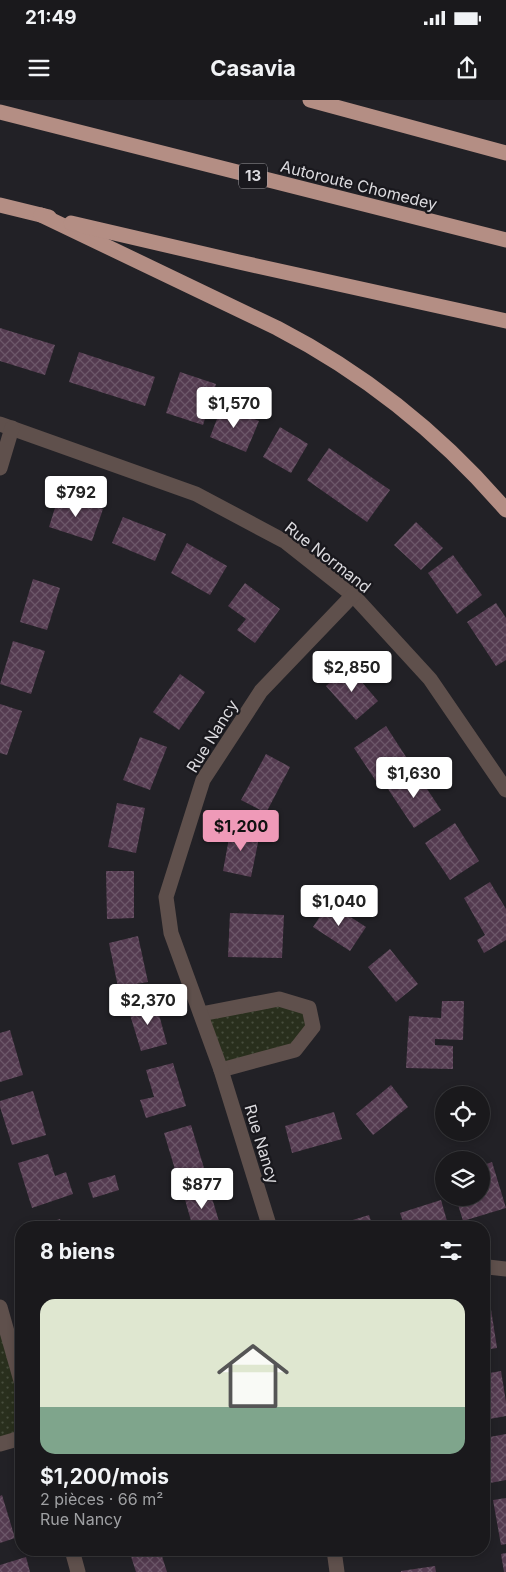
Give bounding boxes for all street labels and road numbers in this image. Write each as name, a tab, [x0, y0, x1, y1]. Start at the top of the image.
street label: Autoroute Chomedey	[279, 156, 439, 214]
road number: 13	[239, 164, 267, 188]
street label: Rue Normand	[281, 517, 375, 597]
street label: Rue Nancy	[182, 696, 242, 776]
street label: Rue Nancy	[240, 1102, 284, 1186]

